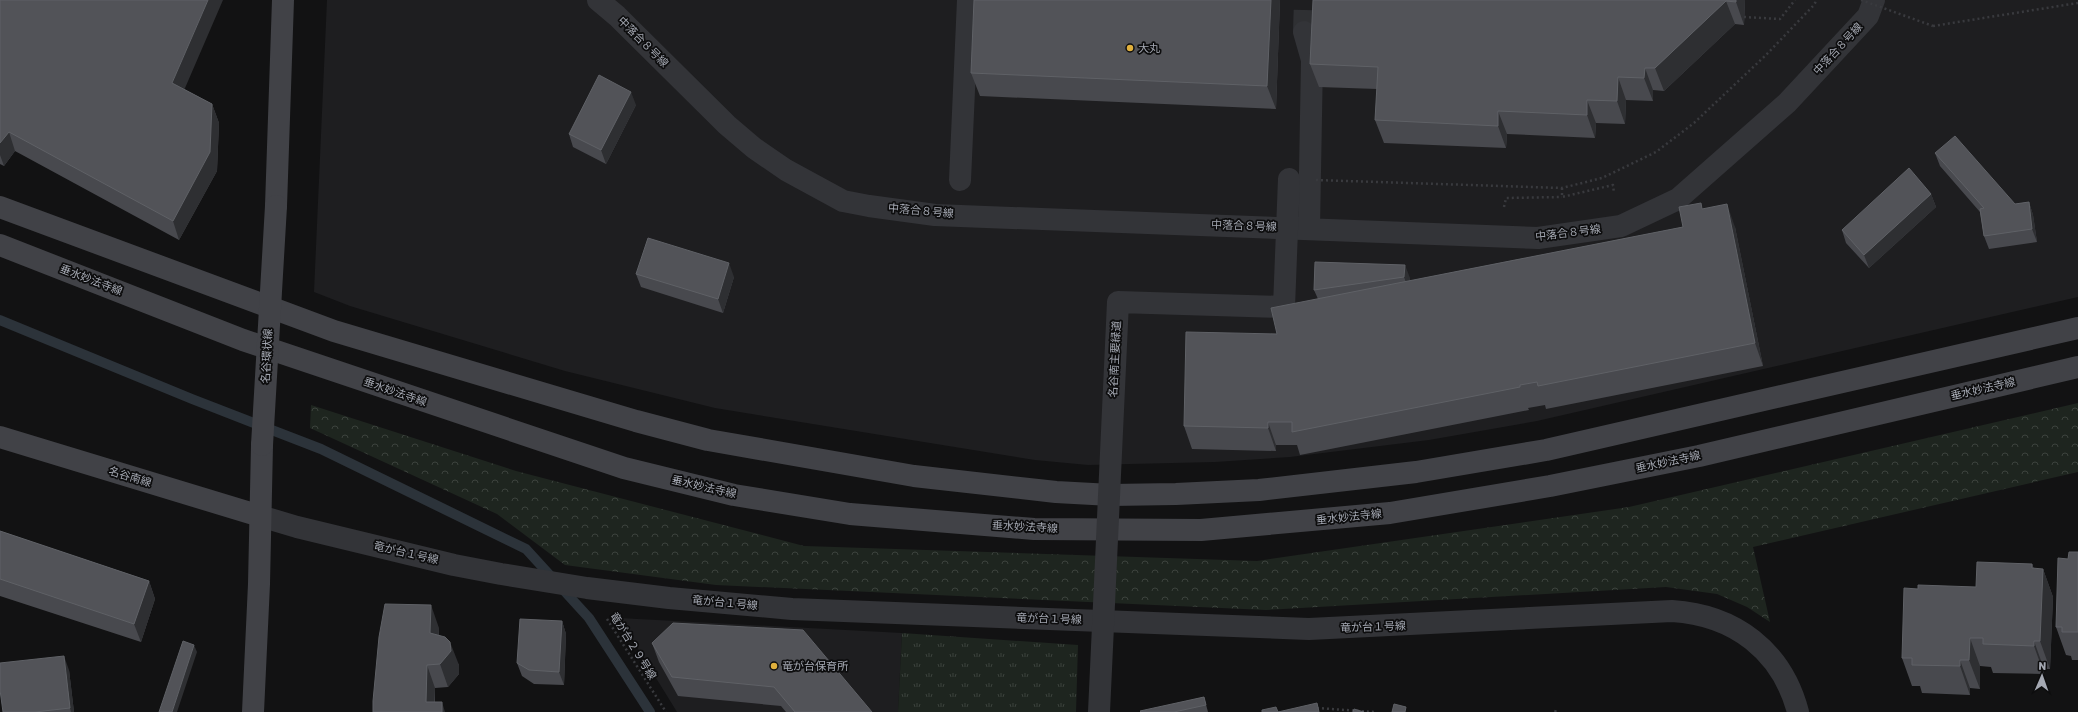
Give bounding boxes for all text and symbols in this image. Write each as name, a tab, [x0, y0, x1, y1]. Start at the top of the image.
street label: 中落合８号線	[615, 14, 671, 70]
street label: 中落合８号線	[1811, 20, 1865, 78]
place label: 大丸	[1138, 42, 1160, 55]
marker: 大丸	[1125, 43, 1135, 53]
street label: 中落合８号線	[888, 202, 954, 220]
street label: 中落合８号線	[1211, 218, 1277, 234]
street label: 中落合８号線	[1534, 223, 1602, 243]
street label: 垂水妙法寺線	[58, 262, 124, 298]
street label: 名谷南主要緑道	[1106, 320, 1124, 398]
street label: 名谷環状線	[259, 328, 275, 384]
street label: 垂水妙法寺線	[362, 375, 428, 409]
street label: 垂水妙法寺線	[1949, 375, 2017, 403]
street label: 垂水妙法寺線	[1634, 449, 1702, 475]
street label: 名谷南線	[107, 464, 153, 490]
street label: 垂水妙法寺線	[670, 473, 738, 501]
street label: 垂水妙法寺線	[1316, 507, 1382, 527]
street label: 垂水妙法寺線	[992, 519, 1058, 535]
street label: 竜が台１号線	[372, 539, 440, 567]
street label: 竜が台１号線	[692, 594, 758, 612]
street label: 竜が台２９号線	[607, 610, 659, 682]
street label: 竜が台１号線	[1016, 611, 1082, 627]
street label: 竜が台１号線	[1340, 619, 1406, 635]
north arrow	[2022, 656, 2062, 696]
place label: 竜が台保育所	[782, 660, 849, 673]
text: N	[2038, 660, 2047, 673]
marker: 竜が台保育所	[769, 661, 779, 671]

